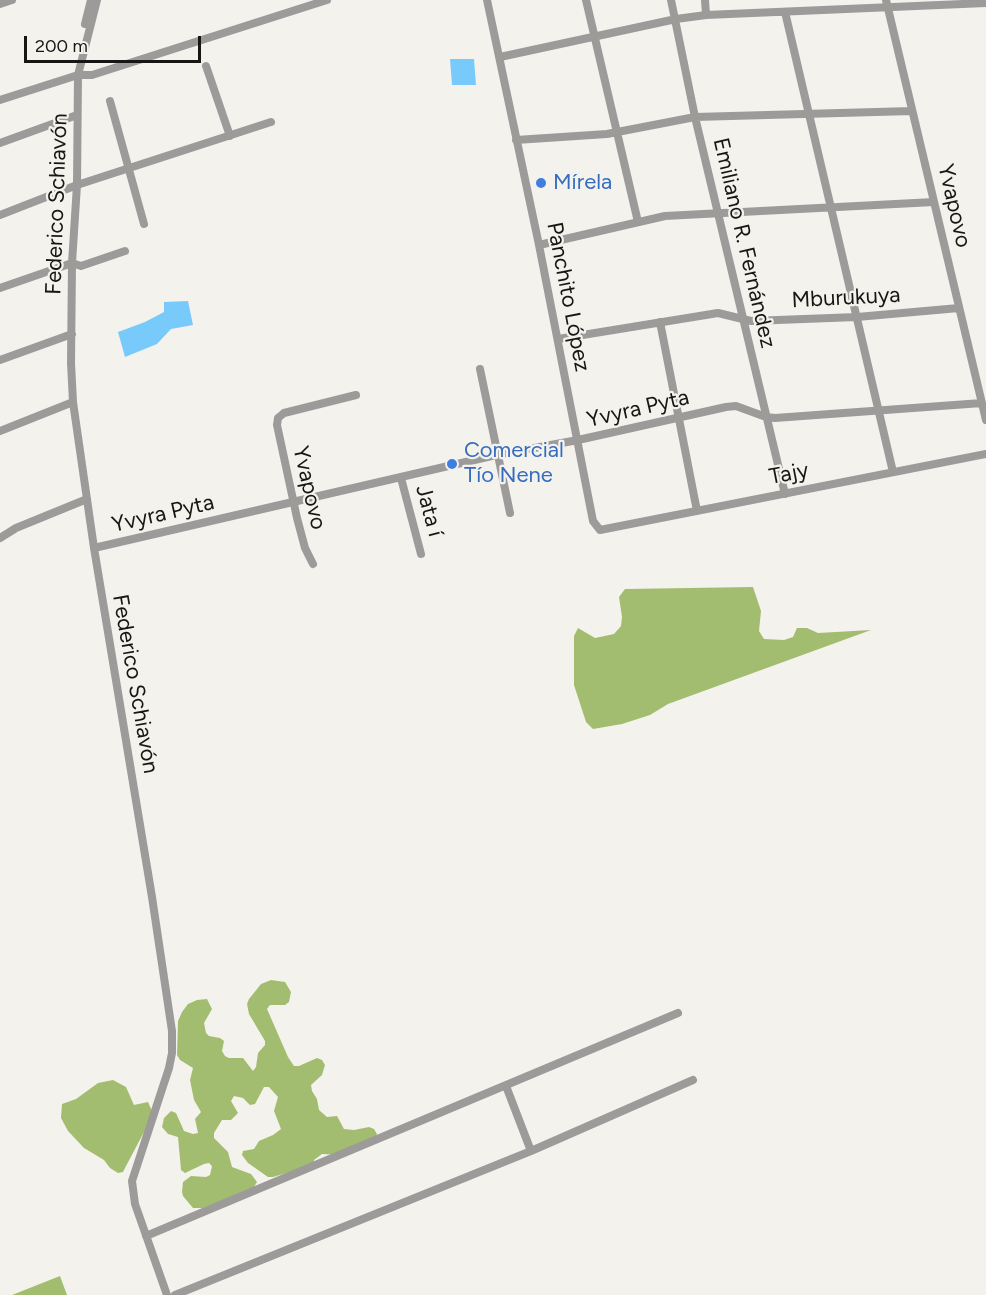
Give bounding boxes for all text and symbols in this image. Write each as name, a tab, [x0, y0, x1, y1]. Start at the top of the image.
scale bar	[27, 24, 204, 62]
text: 200 m	[35, 35, 88, 57]
street label: Federico Schiavón	[41, 113, 73, 295]
street label: Emiliano R. Fernández	[707, 135, 781, 351]
street label: Yvapovo	[932, 162, 976, 250]
place label: Mírela	[553, 170, 612, 196]
marker: Mírela	[534, 176, 548, 190]
street label: Panchito López	[541, 220, 595, 374]
street label: Mburukuya	[791, 282, 901, 314]
street label: Yvyra Pyta	[584, 384, 692, 434]
place label: Comercial Tío Nene	[464, 438, 564, 490]
street label: Yvapovo	[287, 444, 331, 532]
marker: Comercial Tío Nene	[445, 457, 459, 471]
street label: Tajy	[767, 457, 811, 491]
street label: Jata í	[409, 482, 449, 540]
street label: Yvyra Pyta	[109, 489, 217, 539]
street label: Federico Schiavón	[106, 592, 164, 776]

